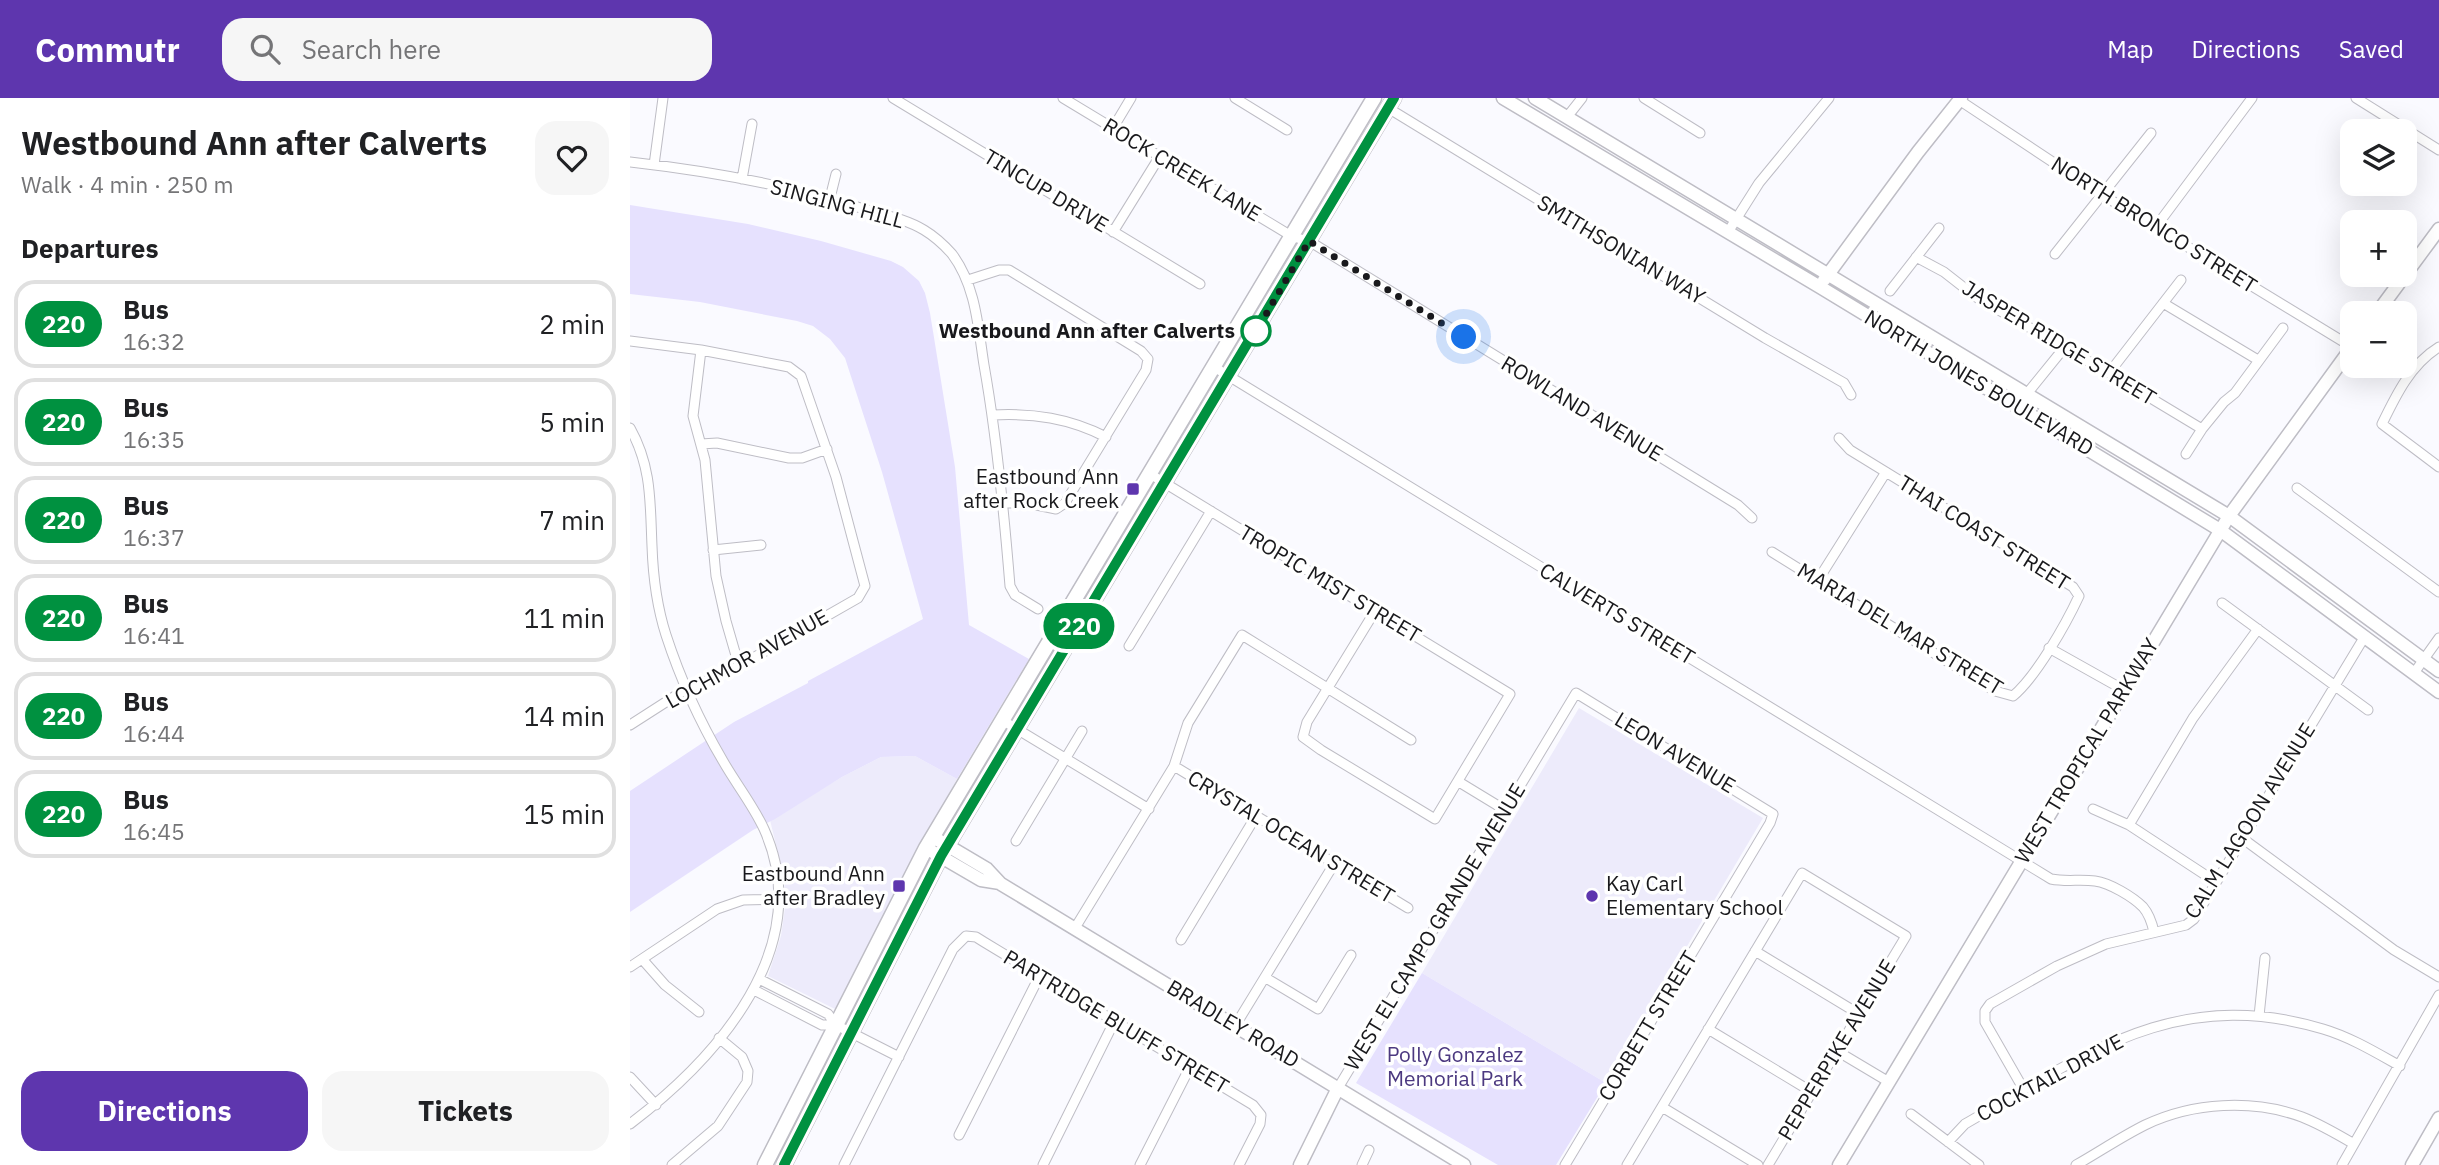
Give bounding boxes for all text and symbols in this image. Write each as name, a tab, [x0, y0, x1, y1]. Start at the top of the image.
search box	[222, 18, 712, 81]
text: Commutr	[35, 28, 180, 71]
icon: search	[246, 30, 284, 68]
text: Search here	[302, 32, 441, 66]
text: Map	[2107, 33, 2153, 65]
text: Directions	[2191, 33, 2301, 65]
text: Saved	[2339, 33, 2404, 65]
street label: ROCK CREEK LANE	[1098, 111, 1267, 228]
map controls	[2340, 119, 2417, 378]
button: layers	[2340, 119, 2417, 196]
text: Westbound Ann after Calverts	[21, 121, 487, 164]
button: heart	[535, 121, 609, 195]
street label: TINCUP DRIVE	[979, 142, 1114, 238]
street label: NORTH BRONCO STREET	[2046, 149, 2263, 299]
text: Walk · 4 min · 250 m	[21, 169, 234, 199]
street label: SINGING HILL	[767, 172, 907, 234]
street label: SMITHSONIAN WAY	[1532, 188, 1711, 311]
button: +	[2340, 210, 2417, 287]
text: Departures	[21, 231, 159, 265]
street label: JASPER RIDGE STREET	[1957, 273, 2162, 411]
text: Bus	[123, 292, 169, 326]
button: −	[2340, 301, 2417, 378]
street label: NORTH JONES BOULEVARD	[1860, 303, 2099, 462]
text: 2 min	[539, 307, 605, 341]
text: 220	[42, 308, 85, 340]
place label: Westbound Ann after Calverts	[938, 316, 1235, 344]
marker: Westbound Ann after Calverts	[1241, 316, 1271, 346]
your location	[1446, 319, 1481, 354]
text: 16:32	[123, 326, 185, 356]
street label: ROWLAND AVENUE	[1496, 349, 1669, 468]
text: Bus	[123, 390, 169, 424]
text: 5 min	[539, 405, 605, 439]
text: 220	[42, 406, 85, 438]
text: 16:35	[123, 424, 185, 454]
place label: Eastbound Ann after Rock Creek	[963, 462, 1119, 514]
street label: THAI COAST STREET	[1893, 468, 2076, 596]
marker: Eastbound Ann after Rock Creek	[1125, 481, 1141, 497]
text: Bus	[123, 488, 169, 522]
text: 7 min	[539, 503, 605, 537]
text: 220	[42, 504, 85, 536]
street label: TROPIC MIST STREET	[1234, 518, 1427, 649]
text: 16:37	[123, 522, 185, 552]
street label: CALVERTS STREET	[1535, 556, 1700, 671]
street label: MARIA DEL MAR STREET	[1792, 556, 2009, 701]
text: Bus	[123, 586, 169, 620]
text: 11 min	[524, 601, 605, 635]
text: 220	[42, 602, 85, 634]
street label: LOCHMOR AVENUE	[660, 602, 833, 714]
line badge: 220	[1039, 603, 1119, 649]
text: 220	[1057, 610, 1101, 642]
text: 16:41	[123, 620, 185, 650]
street label: WEST TROPICAL PARKWAY	[2008, 632, 2165, 868]
text: Bus	[123, 684, 169, 718]
text: 14 min	[524, 699, 605, 733]
text: 220	[42, 700, 85, 732]
street label: LEON AVENUE	[1610, 705, 1741, 799]
street label: CALM LAGOON AVENUE	[2177, 717, 2321, 924]
text: 16:44	[123, 718, 185, 748]
street label: CRYSTAL OCEAN STREET	[1183, 763, 1400, 909]
street label: WEST EL CAMPO GRANDE AVENUE	[1337, 778, 1531, 1075]
text: Bus	[123, 782, 169, 816]
text: 15 min	[524, 797, 605, 831]
text: 220	[42, 798, 85, 830]
text: 16:45	[123, 816, 185, 846]
place label: Eastbound Ann after Bradley	[742, 859, 886, 911]
place label: Kay Carl Elementary School	[1606, 869, 1783, 921]
marker: Eastbound Ann after Bradley	[891, 878, 907, 894]
marker: Kay Carl Elementary School	[1584, 888, 1600, 904]
street label: PARTRIDGE BLUFF STREET	[999, 943, 1234, 1100]
street label: CORBETT STREET	[1591, 945, 1703, 1106]
street label: PEPPERPIKE AVENUE	[1771, 954, 1901, 1145]
street label: BRADLEY ROAD	[1162, 973, 1305, 1074]
street label: COCKTAIL DRIVE	[1971, 1027, 2128, 1128]
park label: Polly Gonzalez Memorial Park	[1387, 1040, 1524, 1092]
button: Directions	[21, 1071, 308, 1151]
button: Tickets	[322, 1071, 609, 1151]

